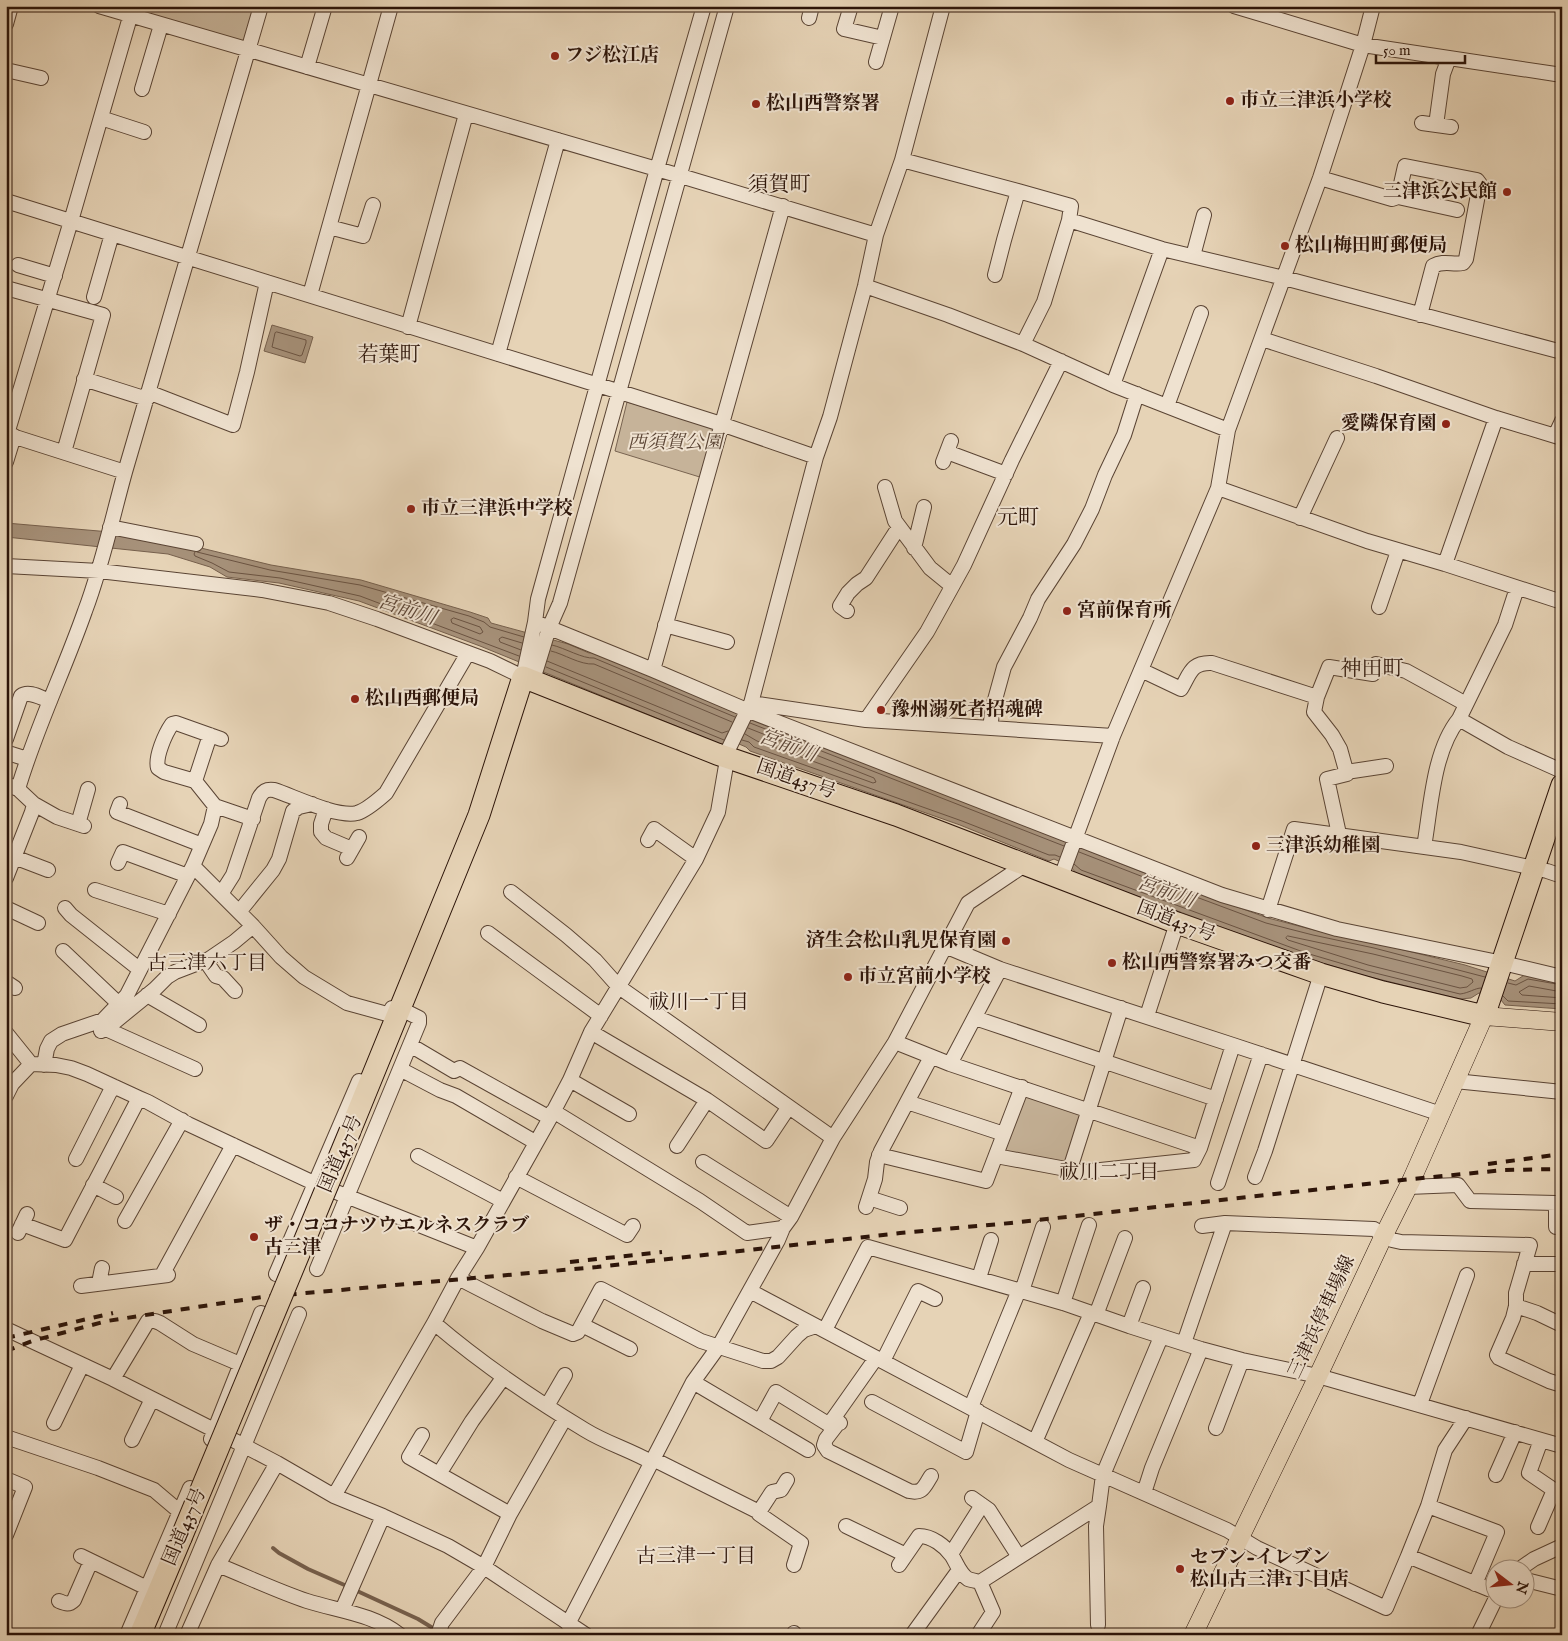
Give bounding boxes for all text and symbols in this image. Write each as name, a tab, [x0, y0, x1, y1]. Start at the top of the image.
scale bar	[1376, 32, 1464, 64]
text: 50 m	[1383, 41, 1411, 60]
place label: フジ松江店	[565, 44, 659, 68]
marker: フジ松江店	[549, 50, 561, 62]
place label: 市立三津浜小学校	[1240, 89, 1392, 113]
place label: 松山西警察署	[766, 92, 880, 116]
marker: 市立三津浜小学校	[1224, 95, 1236, 107]
marker: 松山西警察署	[750, 98, 762, 110]
district label: 須賀町	[748, 172, 811, 199]
place label: 三津浜公民館	[1383, 180, 1497, 204]
marker: 三津浜公民館	[1501, 186, 1513, 198]
place label: 松山梅田町郵便局	[1295, 234, 1447, 258]
marker: 松山梅田町郵便局	[1279, 240, 1291, 252]
district label: 若葉町	[358, 342, 421, 369]
place label: 愛隣保育園	[1341, 412, 1436, 436]
marker: 愛隣保育園	[1440, 418, 1452, 430]
park label: 西須賀公園	[627, 431, 725, 455]
place label: 市立三津浜中学校	[421, 497, 573, 521]
marker: 市立三津浜中学校	[405, 503, 417, 515]
district label: 元町	[997, 505, 1039, 532]
water label: 宮前川	[375, 589, 441, 632]
place label: 宮前保育所	[1077, 599, 1172, 623]
marker: 宮前保育所	[1061, 605, 1073, 617]
district label: 神田町	[1341, 656, 1404, 683]
place label: 松山西郵便局	[365, 687, 479, 711]
marker: 松山西郵便局	[349, 693, 361, 705]
place label: 豫州溺死者招魂碑	[891, 698, 1043, 722]
marker: 豫州溺死者招魂碑	[875, 704, 887, 716]
water label: 宮前川	[756, 724, 822, 769]
street label: 国道437号	[753, 755, 839, 805]
place label: 三津浜幼稚園	[1266, 834, 1380, 858]
marker: 三津浜幼稚園	[1250, 840, 1262, 852]
water label: 宮前川	[1134, 870, 1200, 915]
street label: 国道437号	[1133, 896, 1219, 948]
place label: 済生会松山乳児保育園	[806, 929, 996, 953]
marker: 済生会松山乳児保育園	[1000, 935, 1012, 947]
district label: 古三津六丁目	[147, 951, 267, 976]
place label: 松山西警察署みつ交番	[1122, 951, 1312, 975]
marker: 松山西警察署みつ交番	[1106, 957, 1118, 969]
place label: 市立宮前小学校	[858, 965, 991, 989]
marker: 市立宮前小学校	[842, 971, 854, 983]
district label: 祓川一丁目	[649, 990, 749, 1015]
street label: 国道437号	[314, 1111, 368, 1197]
district label: 祓川二丁目	[1059, 1160, 1159, 1185]
place label: ザ・ココナツウエルネスクラブ 古三津	[264, 1214, 529, 1260]
marker: ザ・ココナツウエルネスクラブ 古三津	[248, 1231, 260, 1243]
street label: 三津浜停車場線	[1283, 1252, 1361, 1382]
street label: 国道437号	[158, 1484, 212, 1570]
district label: 古三津一丁目	[636, 1544, 756, 1569]
place label: セブン-イレブン 松山古三津1丁目店	[1190, 1546, 1349, 1592]
north arrow	[1486, 1558, 1536, 1608]
marker: セブン-イレブン 松山古三津1丁目店	[1174, 1563, 1186, 1575]
text: N	[1511, 1578, 1532, 1596]

